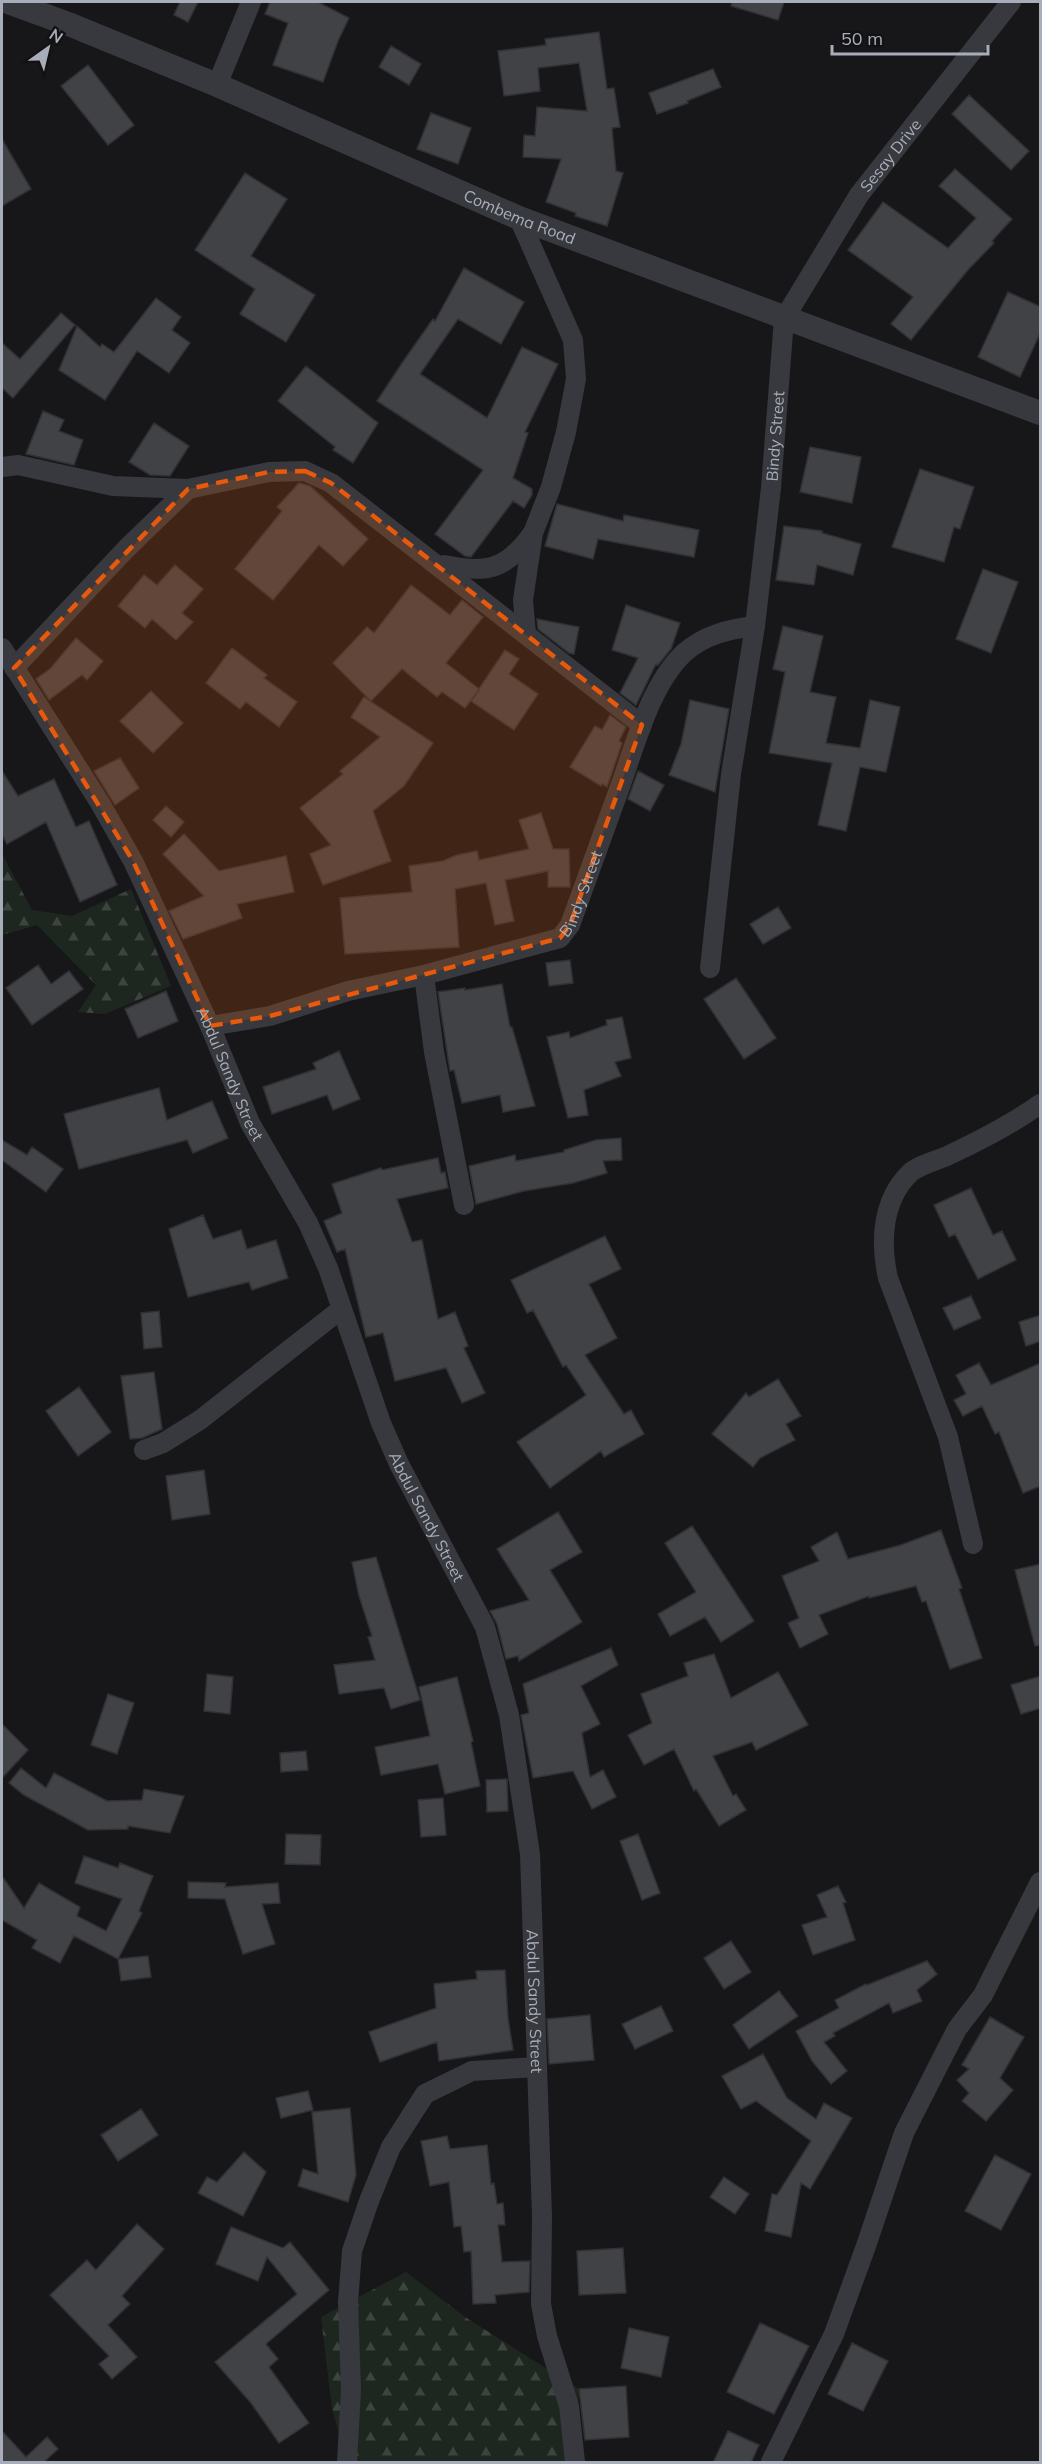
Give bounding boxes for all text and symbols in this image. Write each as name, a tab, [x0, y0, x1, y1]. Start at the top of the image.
north arrow	[18, 18, 78, 78]
scale bar	[832, 18, 988, 56]
text: N	[46, 24, 67, 47]
text: 50 m	[841, 27, 883, 50]
street label: Sesay Drive	[855, 115, 925, 196]
street label: Combema Road	[461, 185, 578, 248]
street label: Bindy Street	[762, 390, 788, 482]
street label: Bindy Street	[555, 847, 606, 941]
street label: Abdul Sandy Street	[192, 1004, 268, 1145]
street label: Abdul Sandy Street	[385, 1449, 469, 1585]
street label: Abdul Sandy Street	[523, 1929, 547, 2074]

